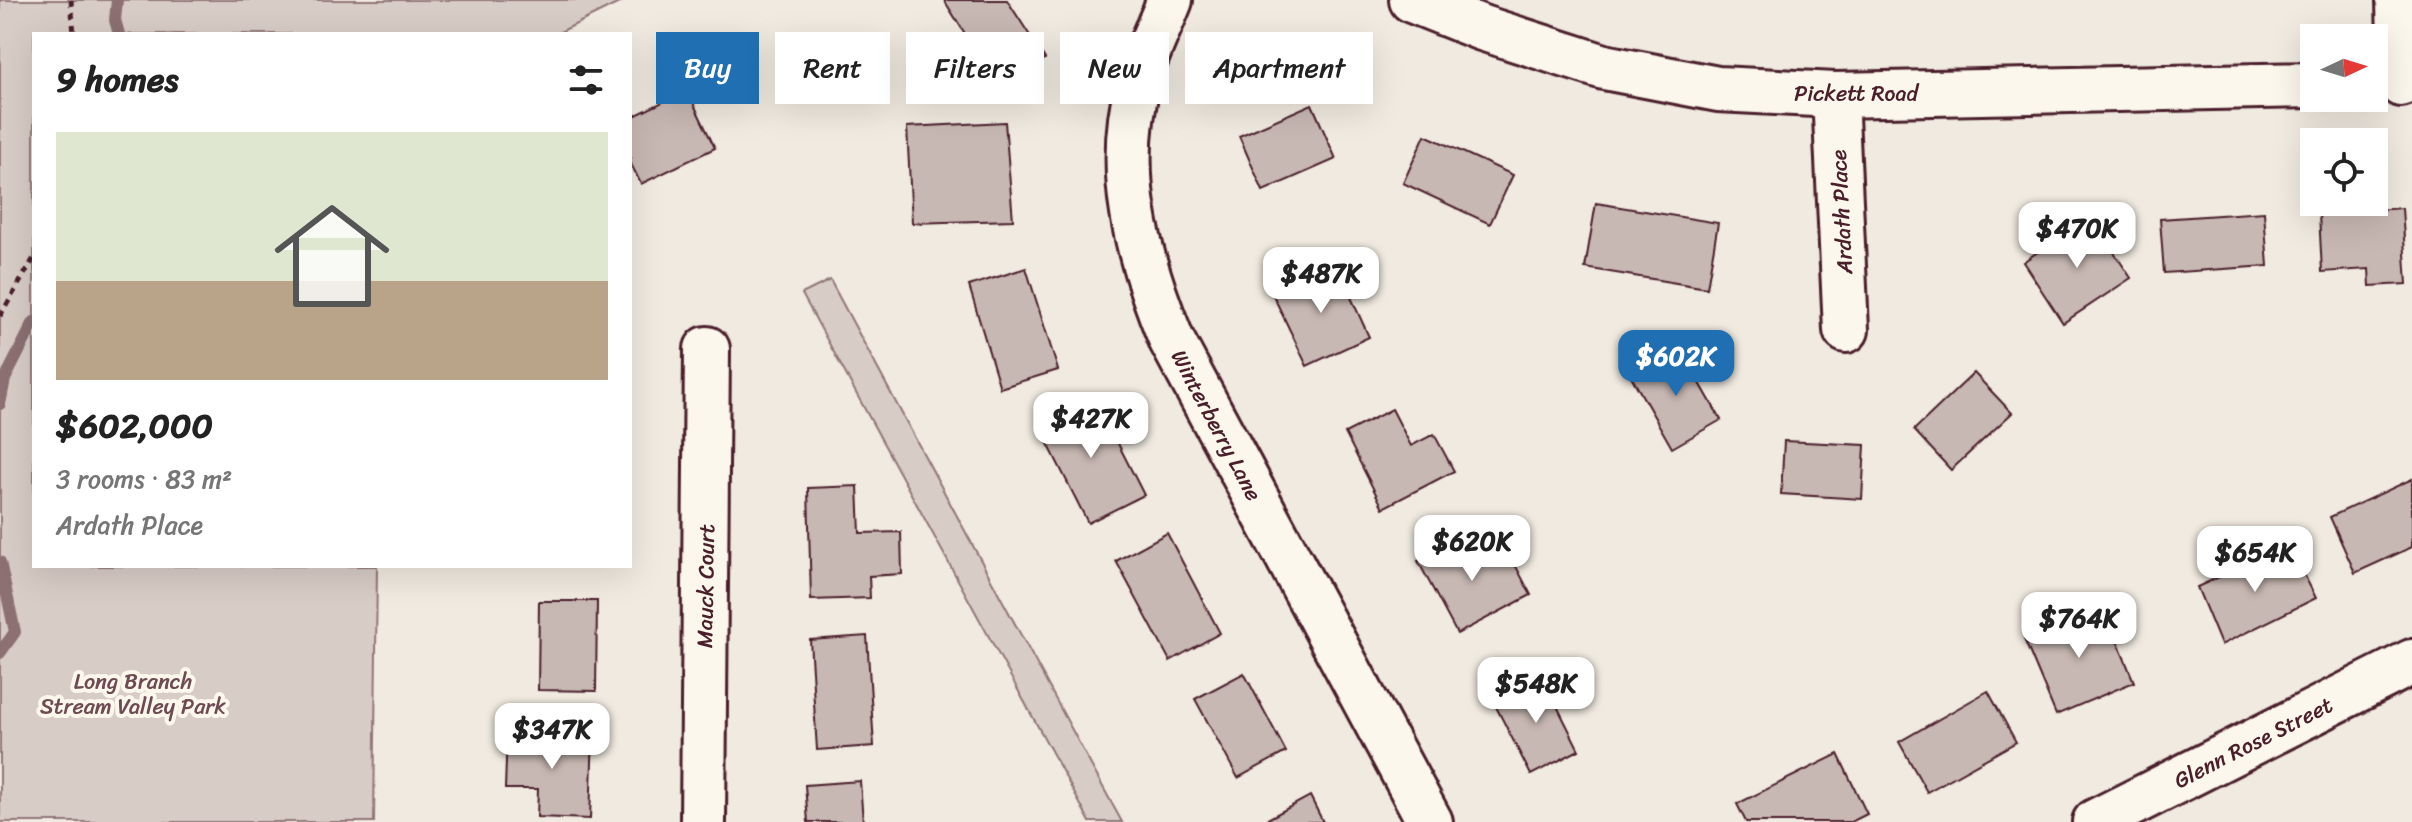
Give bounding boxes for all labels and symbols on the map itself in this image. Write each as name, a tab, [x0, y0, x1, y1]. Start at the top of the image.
north arrow	[2300, 24, 2388, 112]
street label: Pickett Road	[1794, 74, 1919, 113]
street label: Ardath Place	[1819, 148, 1864, 276]
pin: $470K	[2021, 202, 2133, 270]
pin: $487K	[1265, 247, 1377, 315]
pin: $602K	[1620, 330, 1732, 398]
street label: Winterberry Lane	[1160, 342, 1273, 508]
pin: $427K	[1035, 392, 1147, 460]
pin: $620K	[1416, 515, 1528, 583]
street label: Mauck Court	[685, 523, 726, 648]
pin: $654K	[2199, 526, 2311, 594]
pin: $764K	[2023, 592, 2135, 660]
pin: $548K	[1480, 657, 1592, 725]
park label: Long Branch Stream Valley Park	[40, 662, 226, 726]
street label: Glenn Rose Street	[2167, 685, 2340, 799]
pin: $347K	[496, 703, 608, 771]

